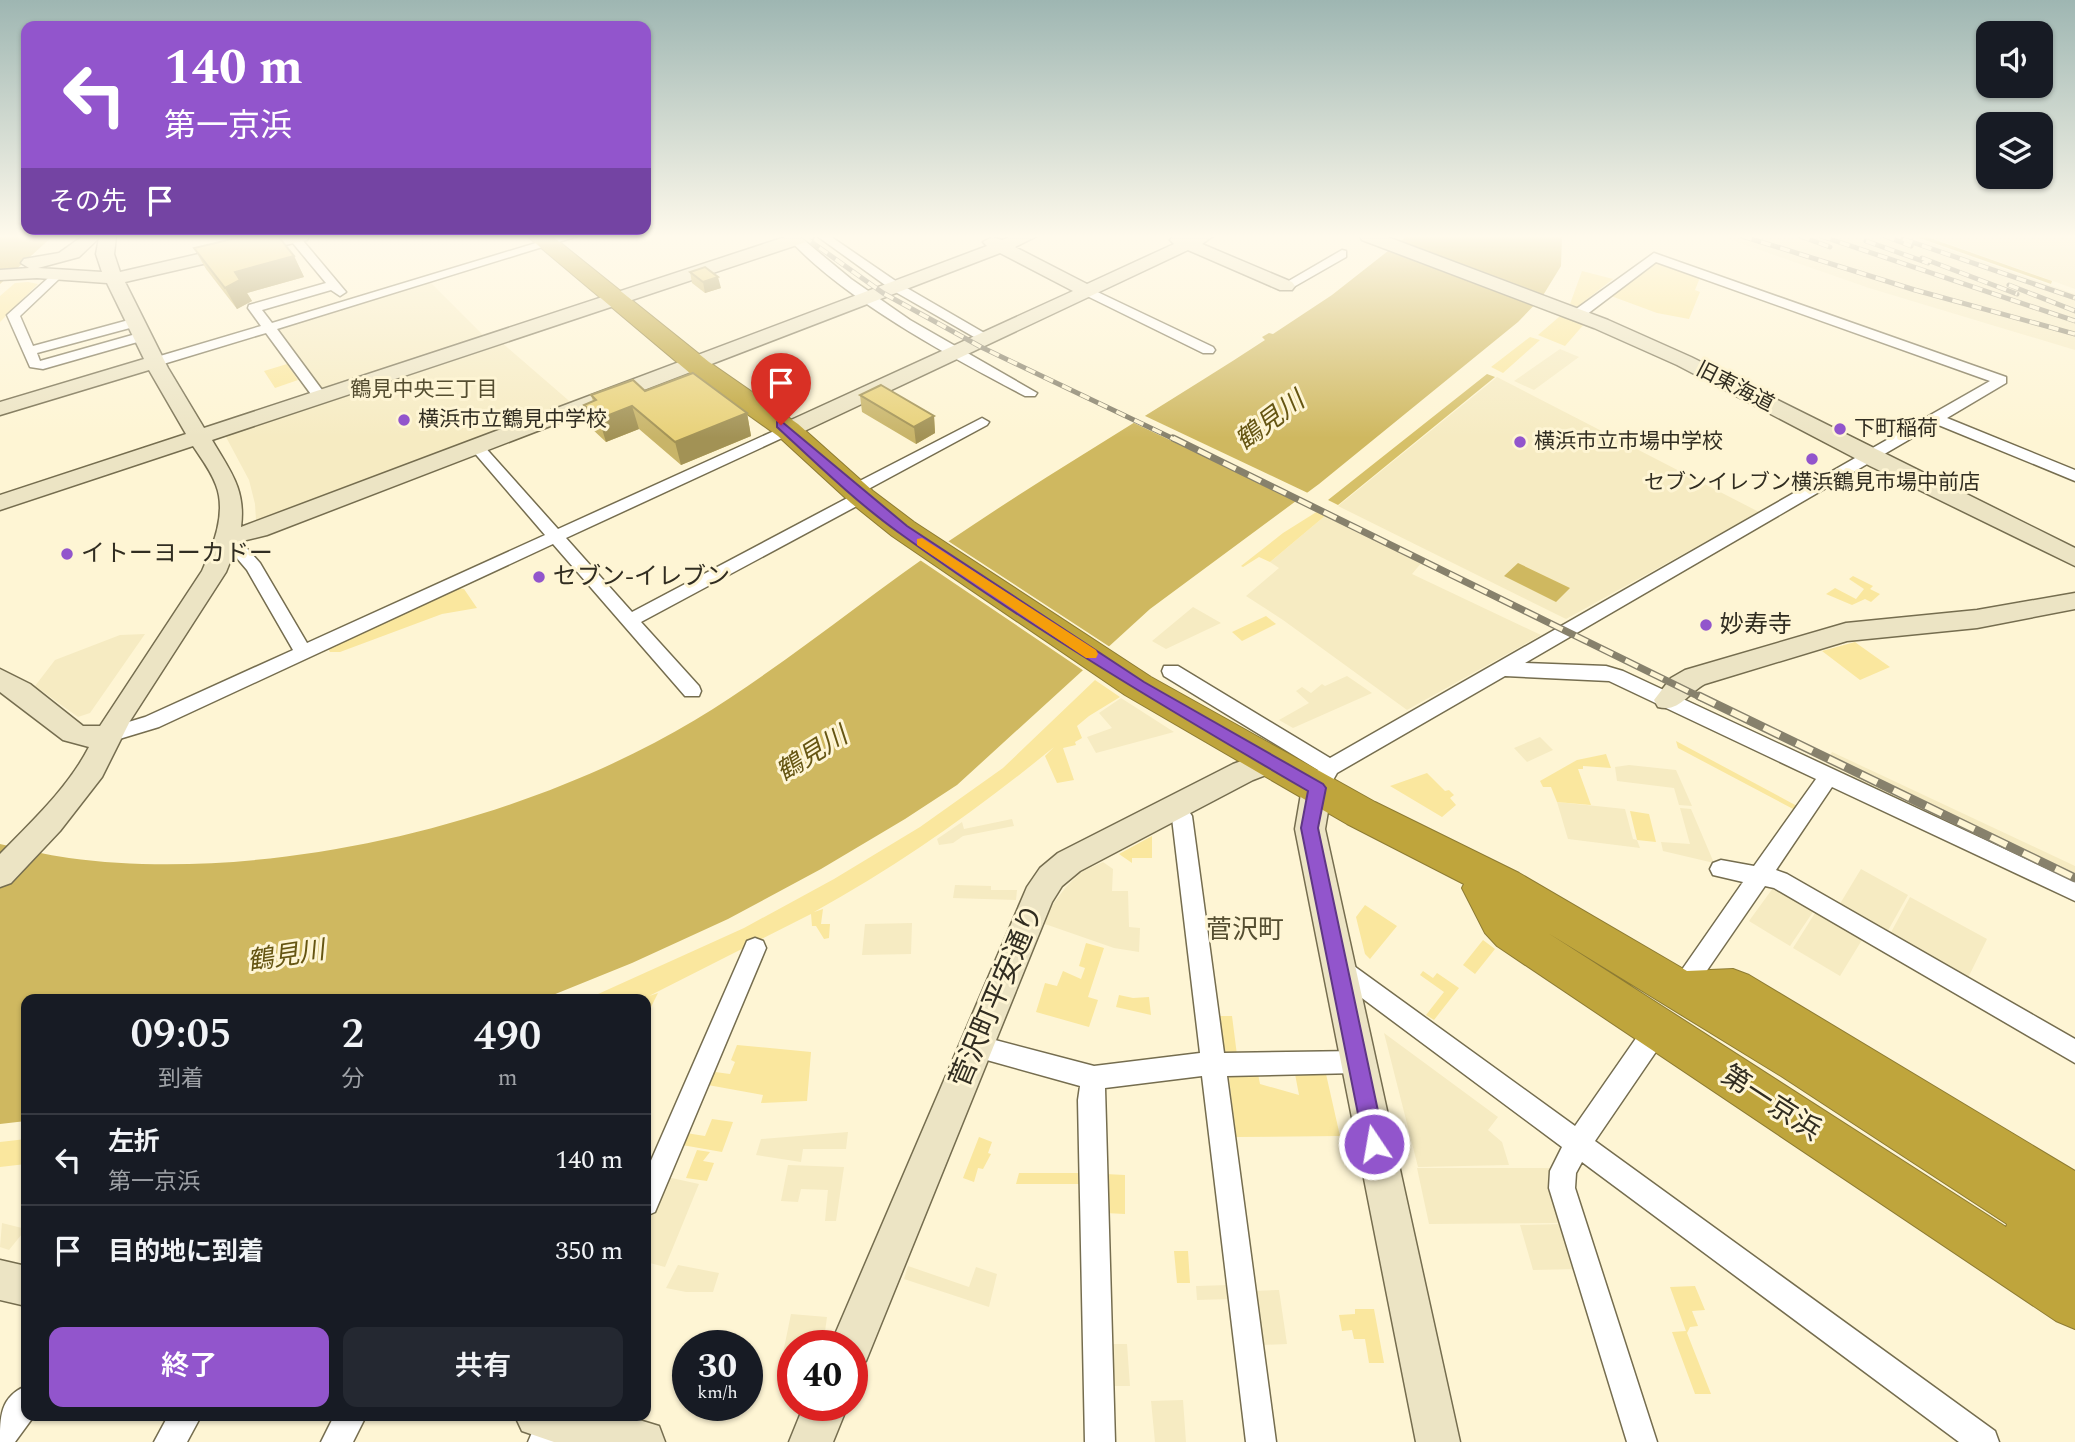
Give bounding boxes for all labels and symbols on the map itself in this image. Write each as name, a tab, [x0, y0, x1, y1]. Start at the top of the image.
pin	[751, 353, 811, 425]
street label: 旧東海道	[1690, 354, 1780, 420]
district label: 鶴見中央三丁目	[351, 374, 498, 406]
water label: 鶴見川	[1227, 380, 1316, 460]
place label: 横浜市立鶴見中学校	[418, 404, 607, 436]
marker: 横浜市立鶴見中学校	[396, 412, 412, 428]
place label: 下町稲荷	[1854, 413, 1938, 445]
marker: 下町稲荷	[1832, 421, 1848, 437]
place label: 横浜市立市場中学校	[1534, 426, 1723, 458]
marker: 横浜市立市場中学校	[1512, 434, 1528, 450]
marker: セブンイレブン横浜鶴見市場中前店	[1804, 451, 1820, 467]
place label: セブンイレブン横浜鶴見市場中前店	[1644, 467, 1980, 499]
place label: イトーヨーカドー	[81, 536, 273, 572]
marker: イトーヨーカドー	[59, 546, 75, 562]
place label: セブン-イレブン	[553, 559, 730, 595]
marker: セブン-イレブン	[531, 569, 547, 585]
place label: 妙寿寺	[1720, 607, 1792, 643]
marker: 妙寿寺	[1698, 617, 1714, 633]
water label: 鶴見川	[768, 715, 858, 792]
street label: 菅沢町平安通り	[939, 897, 1055, 1095]
district label: 菅沢町	[1206, 910, 1284, 950]
water label: 鶴見川	[244, 930, 331, 982]
street label: 第一京浜	[1712, 1054, 1830, 1152]
position arrow	[1337, 1107, 1411, 1181]
speed limit sign: 40	[777, 1330, 868, 1421]

